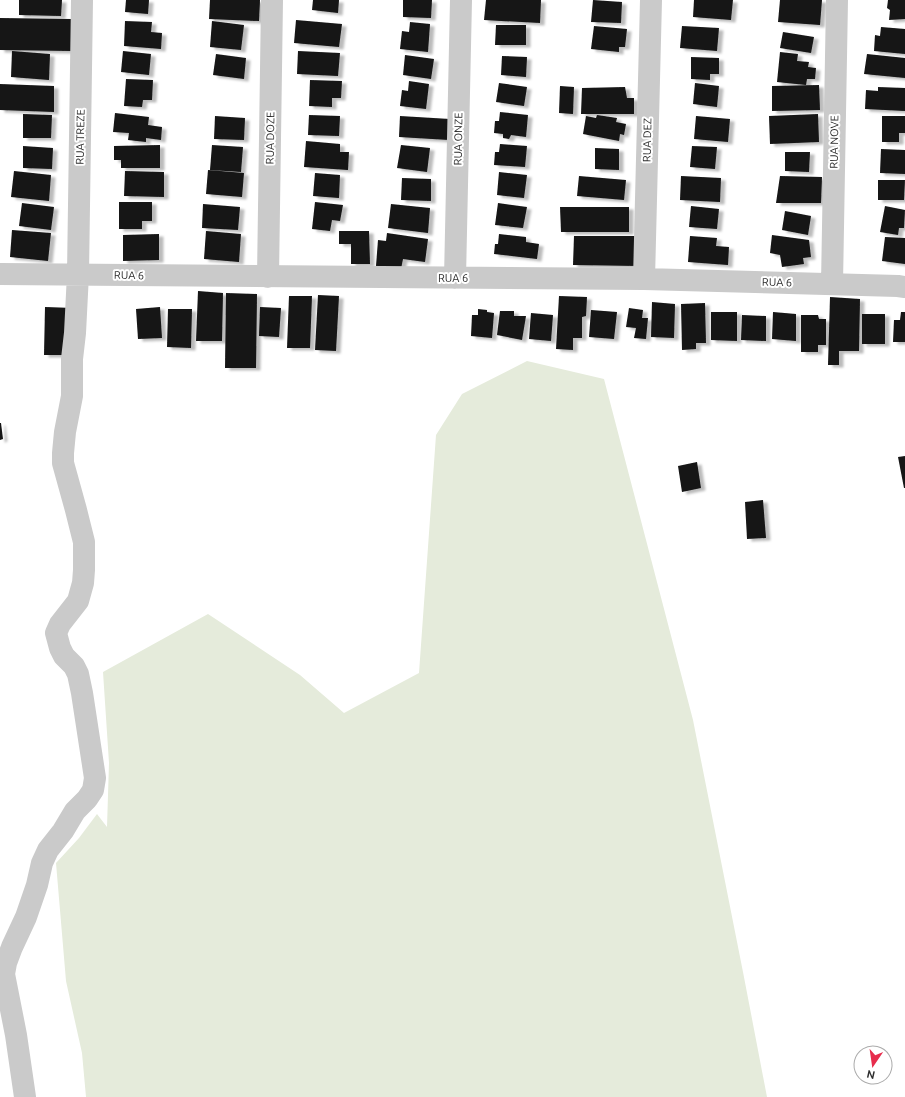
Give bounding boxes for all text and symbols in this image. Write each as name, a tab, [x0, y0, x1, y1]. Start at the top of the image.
street label: RUA TREZE	[74, 109, 86, 165]
street label: RUA DOZE	[264, 112, 276, 164]
street label: RUA ONZE	[452, 112, 464, 166]
street label: RUA NOVE	[828, 115, 840, 169]
street label: RUA DEZ	[641, 118, 653, 162]
street label: RUA 6	[114, 269, 144, 281]
street label: RUA 6	[438, 272, 468, 284]
street label: RUA 6	[762, 276, 792, 288]
north arrow	[853, 1045, 893, 1085]
text: N	[865, 1068, 876, 1082]

